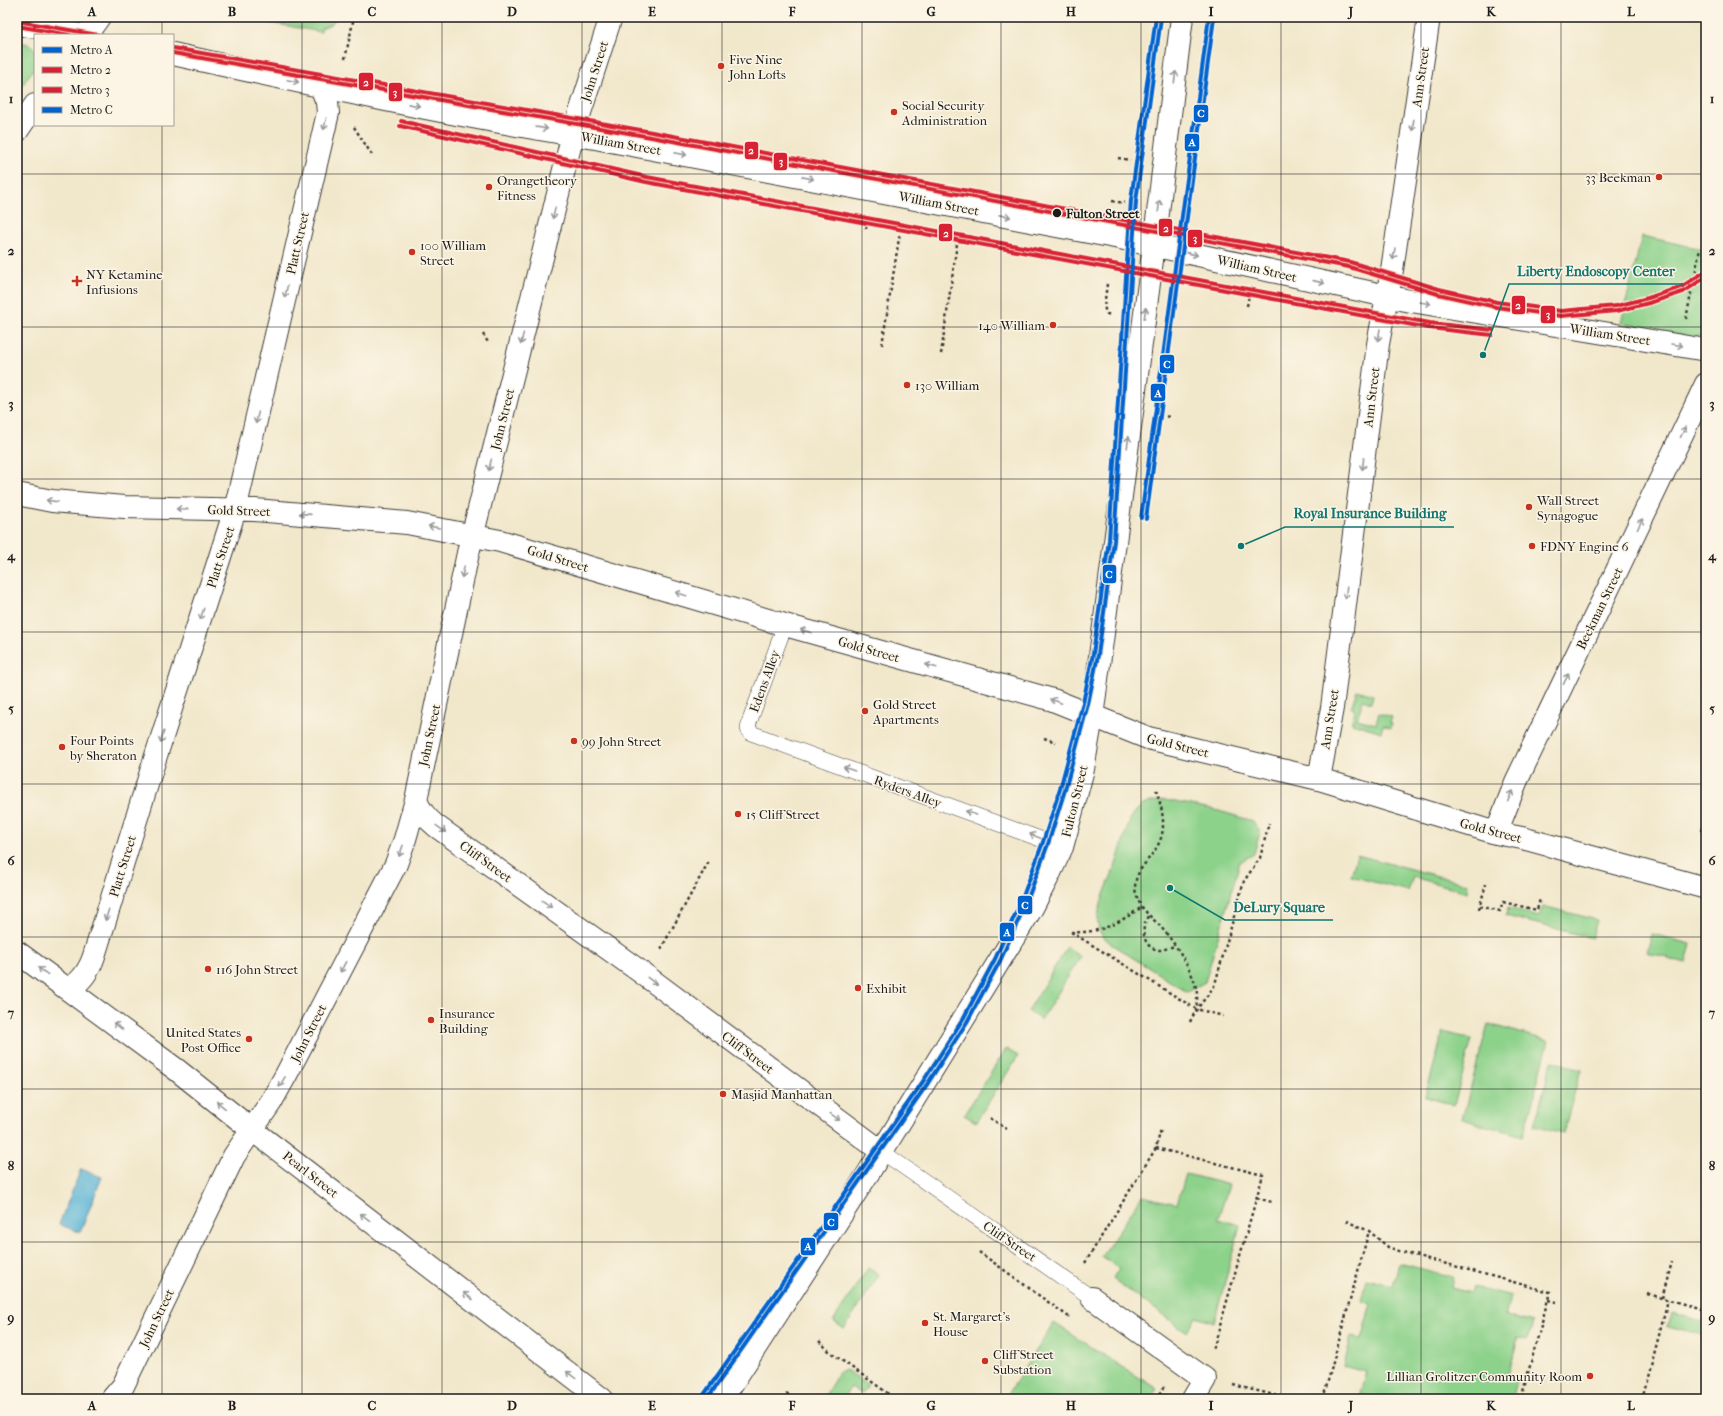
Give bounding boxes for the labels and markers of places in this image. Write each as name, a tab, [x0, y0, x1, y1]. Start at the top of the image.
place label: Five Nine John Lofts	[728, 52, 786, 82]
marker: Five Nine John Lofts	[716, 61, 726, 71]
place label: Social Security Administration	[901, 98, 987, 128]
marker: Social Security Administration	[889, 107, 899, 117]
place label: 33 Beekman	[1585, 170, 1651, 185]
marker: 33 Beekman	[1654, 172, 1664, 182]
place label: Orangetheory Fitness	[497, 173, 578, 203]
marker: Orangetheory Fitness	[484, 182, 494, 192]
place label: Fulton Street	[1065, 206, 1140, 221]
marker: Fulton Street	[1051, 207, 1063, 219]
place label: 100 William Street	[420, 238, 486, 268]
marker: 100 William Street	[407, 247, 417, 257]
callout: Liberty Endoscopy Center	[1509, 258, 1683, 284]
place label: NY Ketamine Infusions	[86, 267, 163, 297]
marker: NY Ketamine Infusions	[71, 275, 83, 287]
place label: 140 William	[978, 318, 1045, 333]
marker: 140 William	[1048, 320, 1058, 330]
place label: 130 William	[915, 378, 980, 393]
marker: 130 William	[902, 380, 912, 390]
place label: Wall Street Synagogue	[1536, 493, 1600, 523]
callout: Royal Insurance Building	[1285, 501, 1454, 527]
marker: Wall Street Synagogue	[1524, 502, 1534, 512]
place label: FDNY Engine 6	[1540, 539, 1629, 554]
marker: FDNY Engine 6	[1527, 541, 1537, 551]
place label: Gold Street Apartments	[872, 697, 939, 727]
marker: Gold Street Apartments	[860, 706, 870, 716]
place label: Four Points by Sheraton	[69, 733, 137, 763]
place label: 99 John Street	[582, 734, 662, 749]
marker: 99 John Street	[569, 736, 579, 746]
marker: Four Points by Sheraton	[57, 742, 67, 752]
place label: 15 Cliff Street	[746, 807, 820, 822]
marker: 15 Cliff Street	[733, 809, 743, 819]
callout: DeLury Square	[1225, 894, 1333, 920]
place label: 116 John Street	[216, 962, 298, 977]
marker: 116 John Street	[203, 964, 213, 974]
place label: Exhibit	[866, 981, 907, 996]
marker: Exhibit	[853, 983, 863, 993]
place label: Insurance Building	[439, 1006, 496, 1036]
marker: Insurance Building	[426, 1015, 436, 1025]
place label: United States Post Office	[165, 1025, 242, 1055]
marker: United States Post Office	[244, 1034, 254, 1044]
place label: Masjid Manhattan	[731, 1087, 833, 1102]
marker: Masjid Manhattan	[718, 1089, 728, 1099]
place label: St. Margaret's House	[933, 1309, 1010, 1339]
marker: St. Margaret's House	[920, 1318, 930, 1328]
place label: Cliff Street Substation	[993, 1347, 1054, 1377]
marker: Cliff Street Substation	[980, 1356, 990, 1366]
place label: Lillian Grolitzer Community Room	[1386, 1369, 1582, 1384]
marker: Lillian Grolitzer Community Room	[1585, 1371, 1595, 1381]

